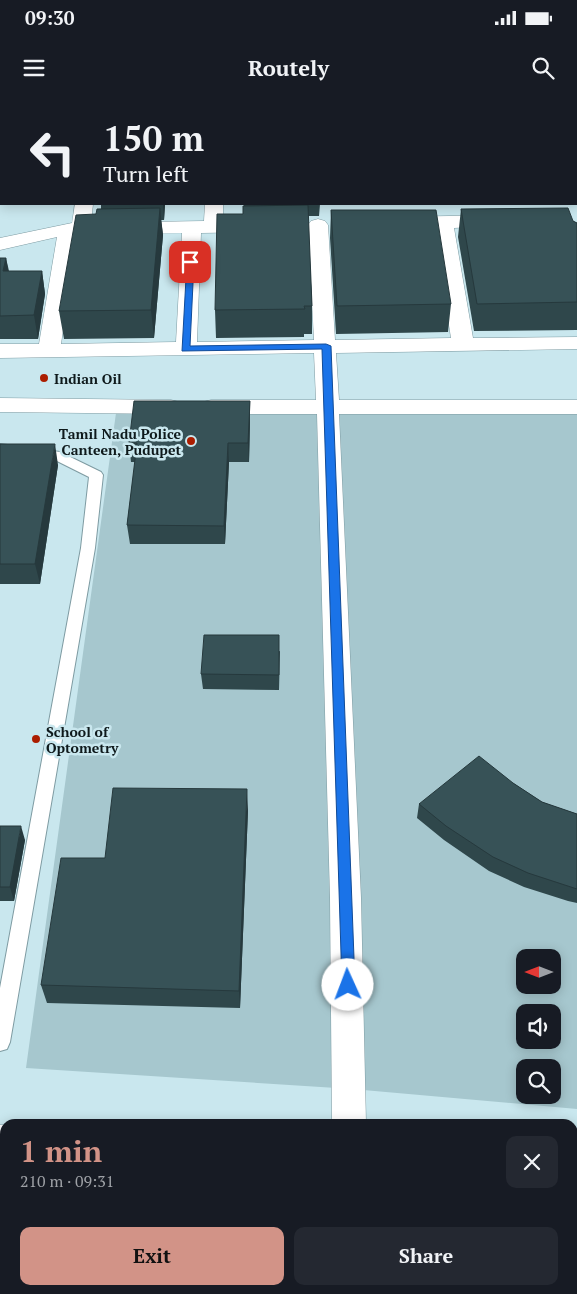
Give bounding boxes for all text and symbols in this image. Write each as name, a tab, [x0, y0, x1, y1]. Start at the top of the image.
text: 09:30	[25, 5, 74, 30]
text: Routely	[248, 53, 329, 82]
icon: menu	[20, 54, 48, 82]
icon: search	[529, 54, 557, 82]
text: 150 m	[103, 115, 204, 161]
icon: left	[20, 120, 85, 185]
text: Turn left	[103, 159, 189, 188]
pin	[169, 241, 211, 283]
icon: arrive	[176, 248, 204, 276]
place label: Indian Oil	[54, 369, 122, 388]
marker: Indian Oil	[38, 372, 50, 384]
place label: Tamil Nadu Police Canteen, Pudupet	[59, 424, 181, 459]
marker: Tamil Nadu Police Canteen, Pudupet	[185, 435, 197, 447]
place label: School of Optometry	[46, 722, 119, 757]
marker: School of Optometry	[30, 733, 42, 745]
north arrow	[516, 949, 561, 994]
map controls	[516, 949, 561, 1104]
position arrow	[321, 958, 373, 1010]
button: sound	[516, 1004, 561, 1049]
button: search	[516, 1059, 561, 1104]
text: 1 min	[20, 1131, 102, 1171]
button: close	[506, 1136, 558, 1188]
text: 210 m · 09:31	[20, 1170, 114, 1192]
button: Exit	[20, 1227, 284, 1285]
button: Share	[294, 1227, 558, 1285]

